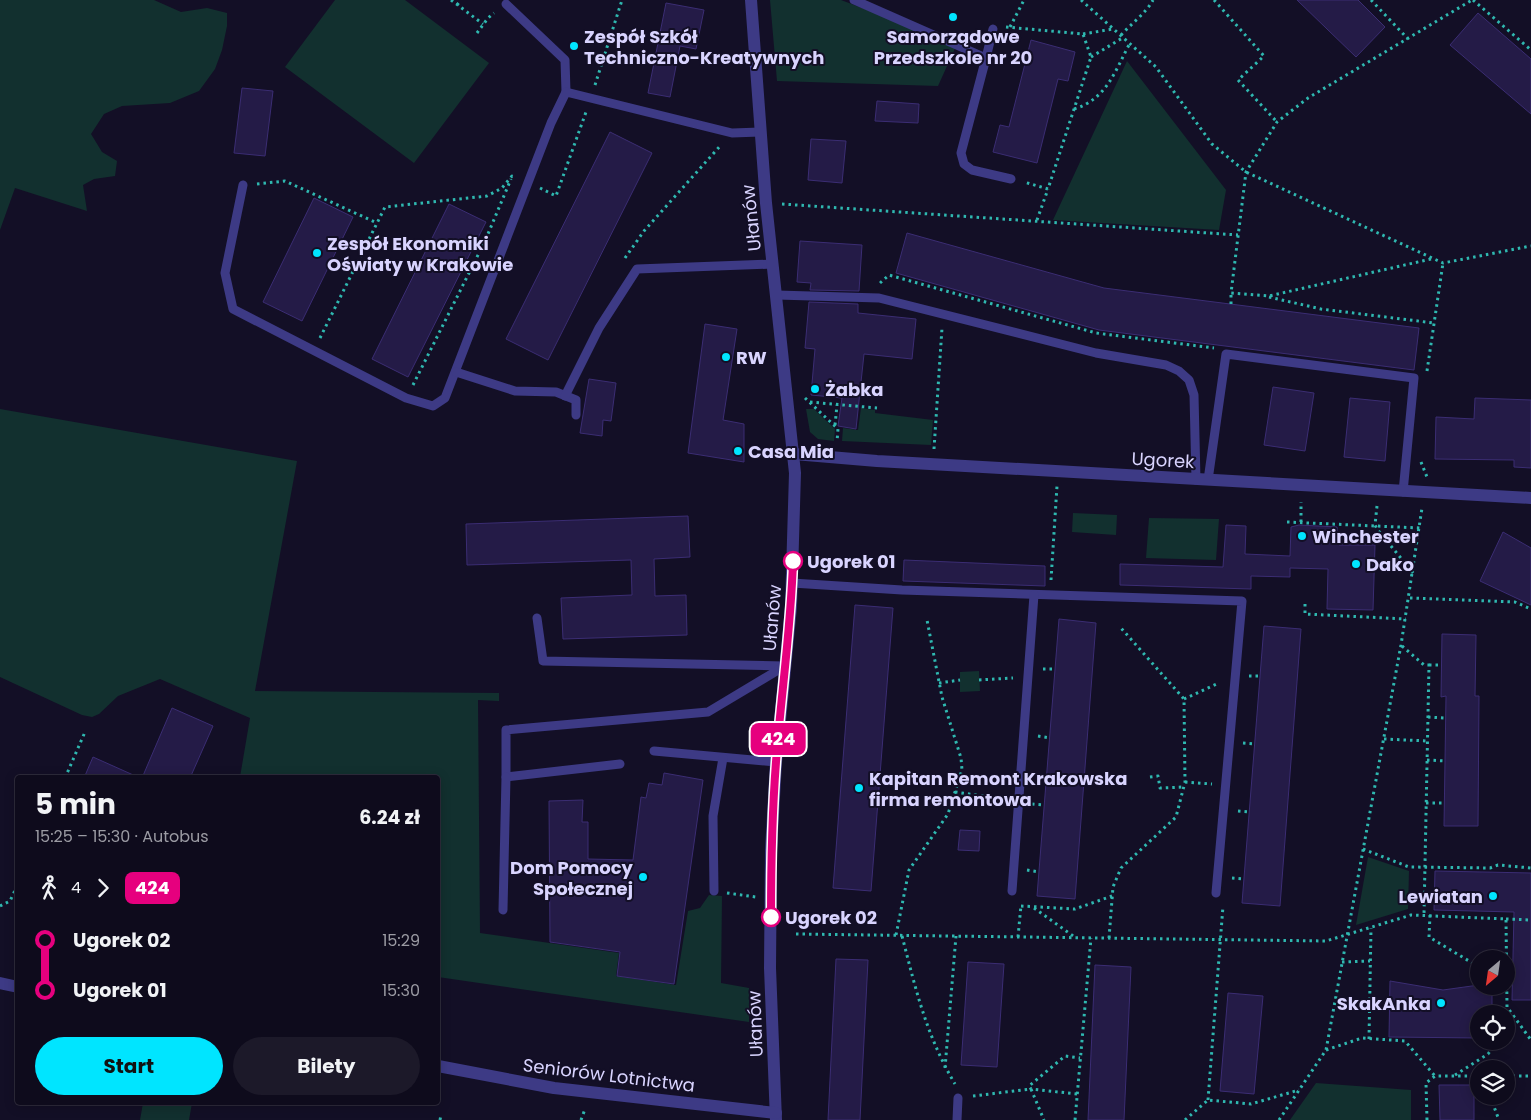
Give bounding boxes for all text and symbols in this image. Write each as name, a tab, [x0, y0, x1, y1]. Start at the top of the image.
marker: Samorządowe Przedszkole nr 20	[947, 11, 959, 23]
place label: Zespół Szkół Techniczno-Kreatywnych	[584, 24, 824, 70]
place label: Samorządowe Przedszkole nr 20	[874, 24, 1032, 70]
marker: Zespół Szkół Techniczno-Kreatywnych	[568, 40, 580, 52]
street label: Ułanów	[735, 183, 767, 252]
place label: Zespół Ekonomiki Oświaty w Krakowie	[327, 231, 513, 277]
marker: Zespół Ekonomiki Oświaty w Krakowie	[311, 247, 323, 259]
place label: RW	[736, 345, 767, 370]
marker: RW	[720, 351, 732, 363]
place label: Żabka	[825, 377, 884, 402]
marker: Żabka	[809, 383, 821, 395]
place label: Casa Mia	[748, 439, 834, 464]
marker: Casa Mia	[732, 445, 744, 457]
street label: Ugorek	[1131, 446, 1196, 474]
place label: Winchester	[1312, 524, 1419, 549]
marker: Winchester	[1296, 530, 1308, 542]
place label: Ugorek 01	[807, 549, 896, 574]
marker: Ugorek 01	[783, 551, 803, 571]
place label: Dako	[1366, 552, 1414, 577]
marker: Dako	[1350, 558, 1362, 570]
street label: Ułanów	[757, 583, 787, 652]
line badge: 424	[749, 723, 807, 755]
text: 424	[761, 726, 795, 751]
place label: Kapitan Remont Krakowska firma remontowa	[869, 766, 1127, 812]
marker: Kapitan Remont Krakowska firma remontowa	[853, 782, 865, 794]
text: 5 min	[35, 785, 116, 824]
text: 6.24 zł	[359, 804, 420, 831]
text: 15:25 – 15:30 · Autobus	[35, 825, 209, 848]
place label: Dom Pomocy Społecznej	[510, 855, 634, 901]
marker: Dom Pomocy Społecznej	[637, 871, 649, 883]
icon: walk	[35, 874, 63, 902]
icon: forward	[89, 874, 117, 902]
text: 424	[135, 875, 170, 900]
text: 4	[71, 876, 81, 899]
place label: Lewiatan	[1399, 884, 1483, 909]
marker: Lewiatan	[1487, 890, 1499, 902]
place label: Ugorek 02	[785, 905, 877, 930]
marker: Ugorek 02	[761, 907, 781, 927]
text: Ugorek 02	[73, 927, 170, 954]
text: 15:29	[382, 929, 420, 952]
north arrow	[1470, 950, 1515, 995]
map controls	[1470, 950, 1515, 1105]
text: Ugorek 01	[73, 977, 167, 1004]
text: 15:30	[382, 979, 420, 1002]
street label: Ułanów	[741, 990, 769, 1058]
place label: SkakAnka	[1337, 991, 1431, 1016]
marker: SkakAnka	[1435, 997, 1447, 1009]
button: locate	[1470, 1005, 1515, 1050]
button: Start	[35, 1037, 223, 1095]
button: Bilety	[233, 1037, 420, 1095]
street label: Seniorów Lotnictwa	[522, 1052, 696, 1098]
button: layers	[1470, 1060, 1515, 1105]

